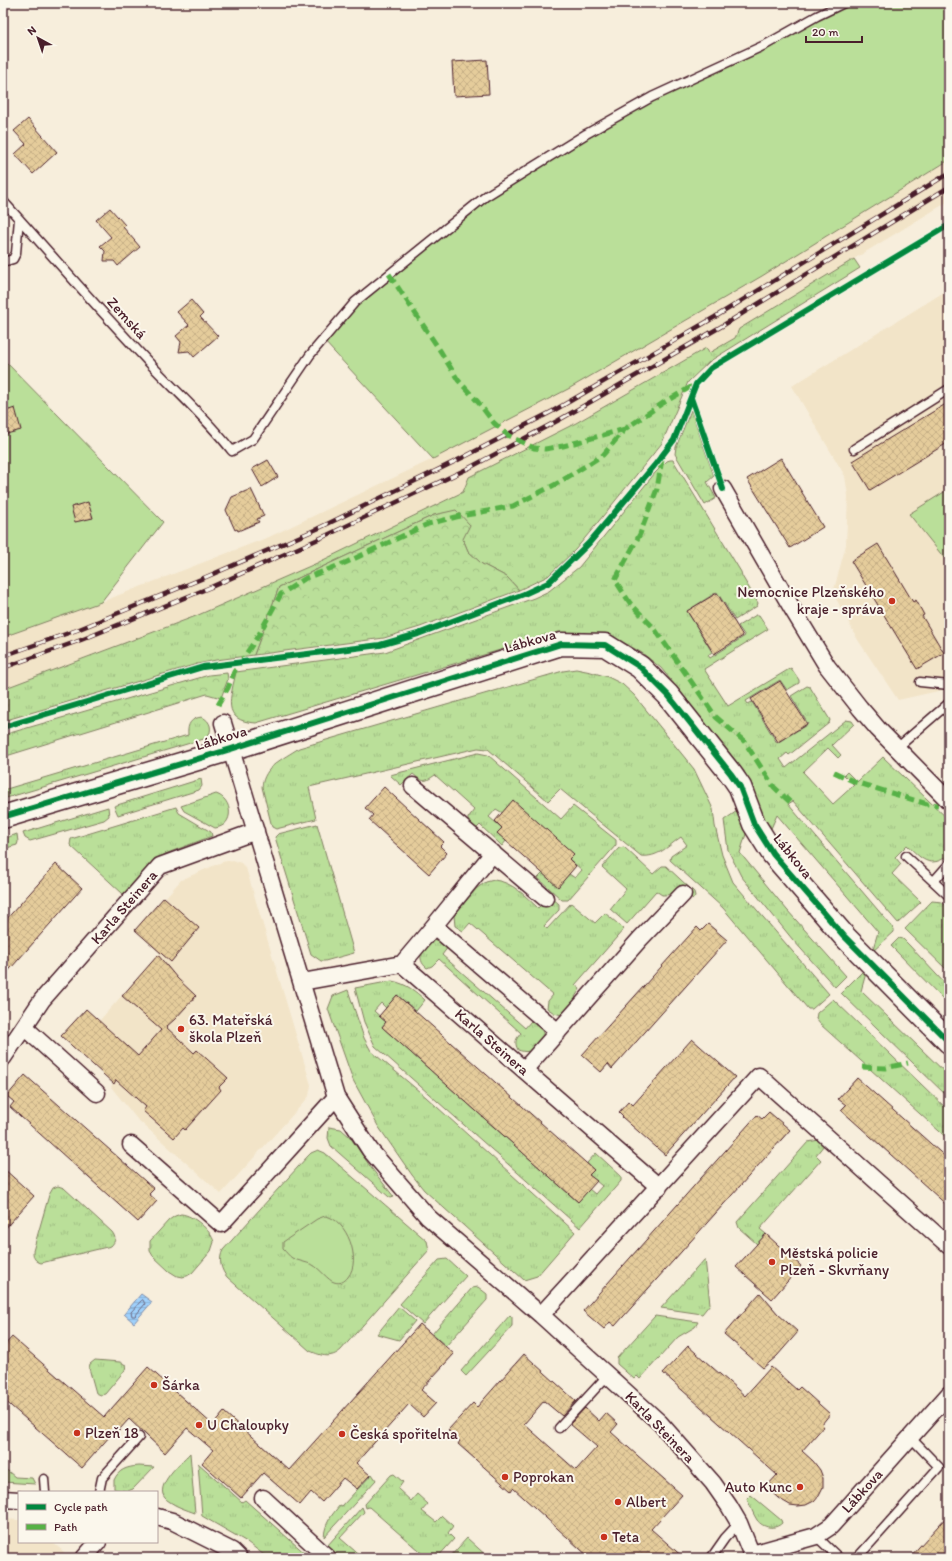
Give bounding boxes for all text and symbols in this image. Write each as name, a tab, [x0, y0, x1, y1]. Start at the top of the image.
north arrow	[18, 18, 58, 58]
scale bar	[806, 18, 862, 44]
text: N	[25, 23, 39, 38]
text: 20 m	[812, 25, 839, 39]
street label: Zemská	[103, 293, 151, 343]
place label: Nemocnice Plzeňského kraje - správa	[737, 583, 884, 618]
marker: Nemocnice Plzeňského kraje - správa	[887, 596, 897, 606]
street label: Lábkova	[502, 625, 558, 657]
street label: Lábkova	[193, 721, 249, 754]
street label: Lábkova	[769, 830, 817, 883]
street label: Karla Steinera	[87, 866, 161, 948]
street label: Karla Steinera	[451, 1005, 533, 1079]
place label: 63. Mateřská škola Plzeň	[189, 1011, 273, 1046]
marker: 63. Mateřská škola Plzeň	[176, 1024, 186, 1034]
place label: Městská policie Plzeň - Skvrňany	[780, 1244, 889, 1279]
marker: Městská policie Plzeň - Skvrňany	[767, 1257, 777, 1267]
place label: Šárka	[162, 1376, 200, 1394]
marker: Šárka	[149, 1380, 159, 1390]
street label: Karla Steinera	[621, 1387, 699, 1467]
place label: U Chaloupky	[207, 1416, 289, 1434]
marker: U Chaloupky	[194, 1420, 204, 1430]
place label: Plzeň 18	[85, 1424, 139, 1442]
place label: Česká spořitelna	[350, 1425, 458, 1443]
marker: Plzeň 18	[72, 1428, 82, 1438]
marker: Česká spořitelna	[337, 1429, 347, 1439]
street label: Lábkova	[838, 1465, 887, 1517]
place label: Poprokan	[513, 1468, 575, 1486]
marker: Poprokan	[500, 1472, 510, 1482]
place label: Auto Kunc	[725, 1478, 792, 1496]
marker: Auto Kunc	[795, 1482, 805, 1492]
legend	[18, 1491, 158, 1543]
place label: Albert	[626, 1493, 667, 1511]
marker: Albert	[613, 1497, 623, 1507]
text: Cycle path	[54, 1500, 108, 1514]
text: Path	[54, 1520, 77, 1534]
place label: Teta	[612, 1528, 640, 1546]
marker: Teta	[599, 1532, 609, 1542]

